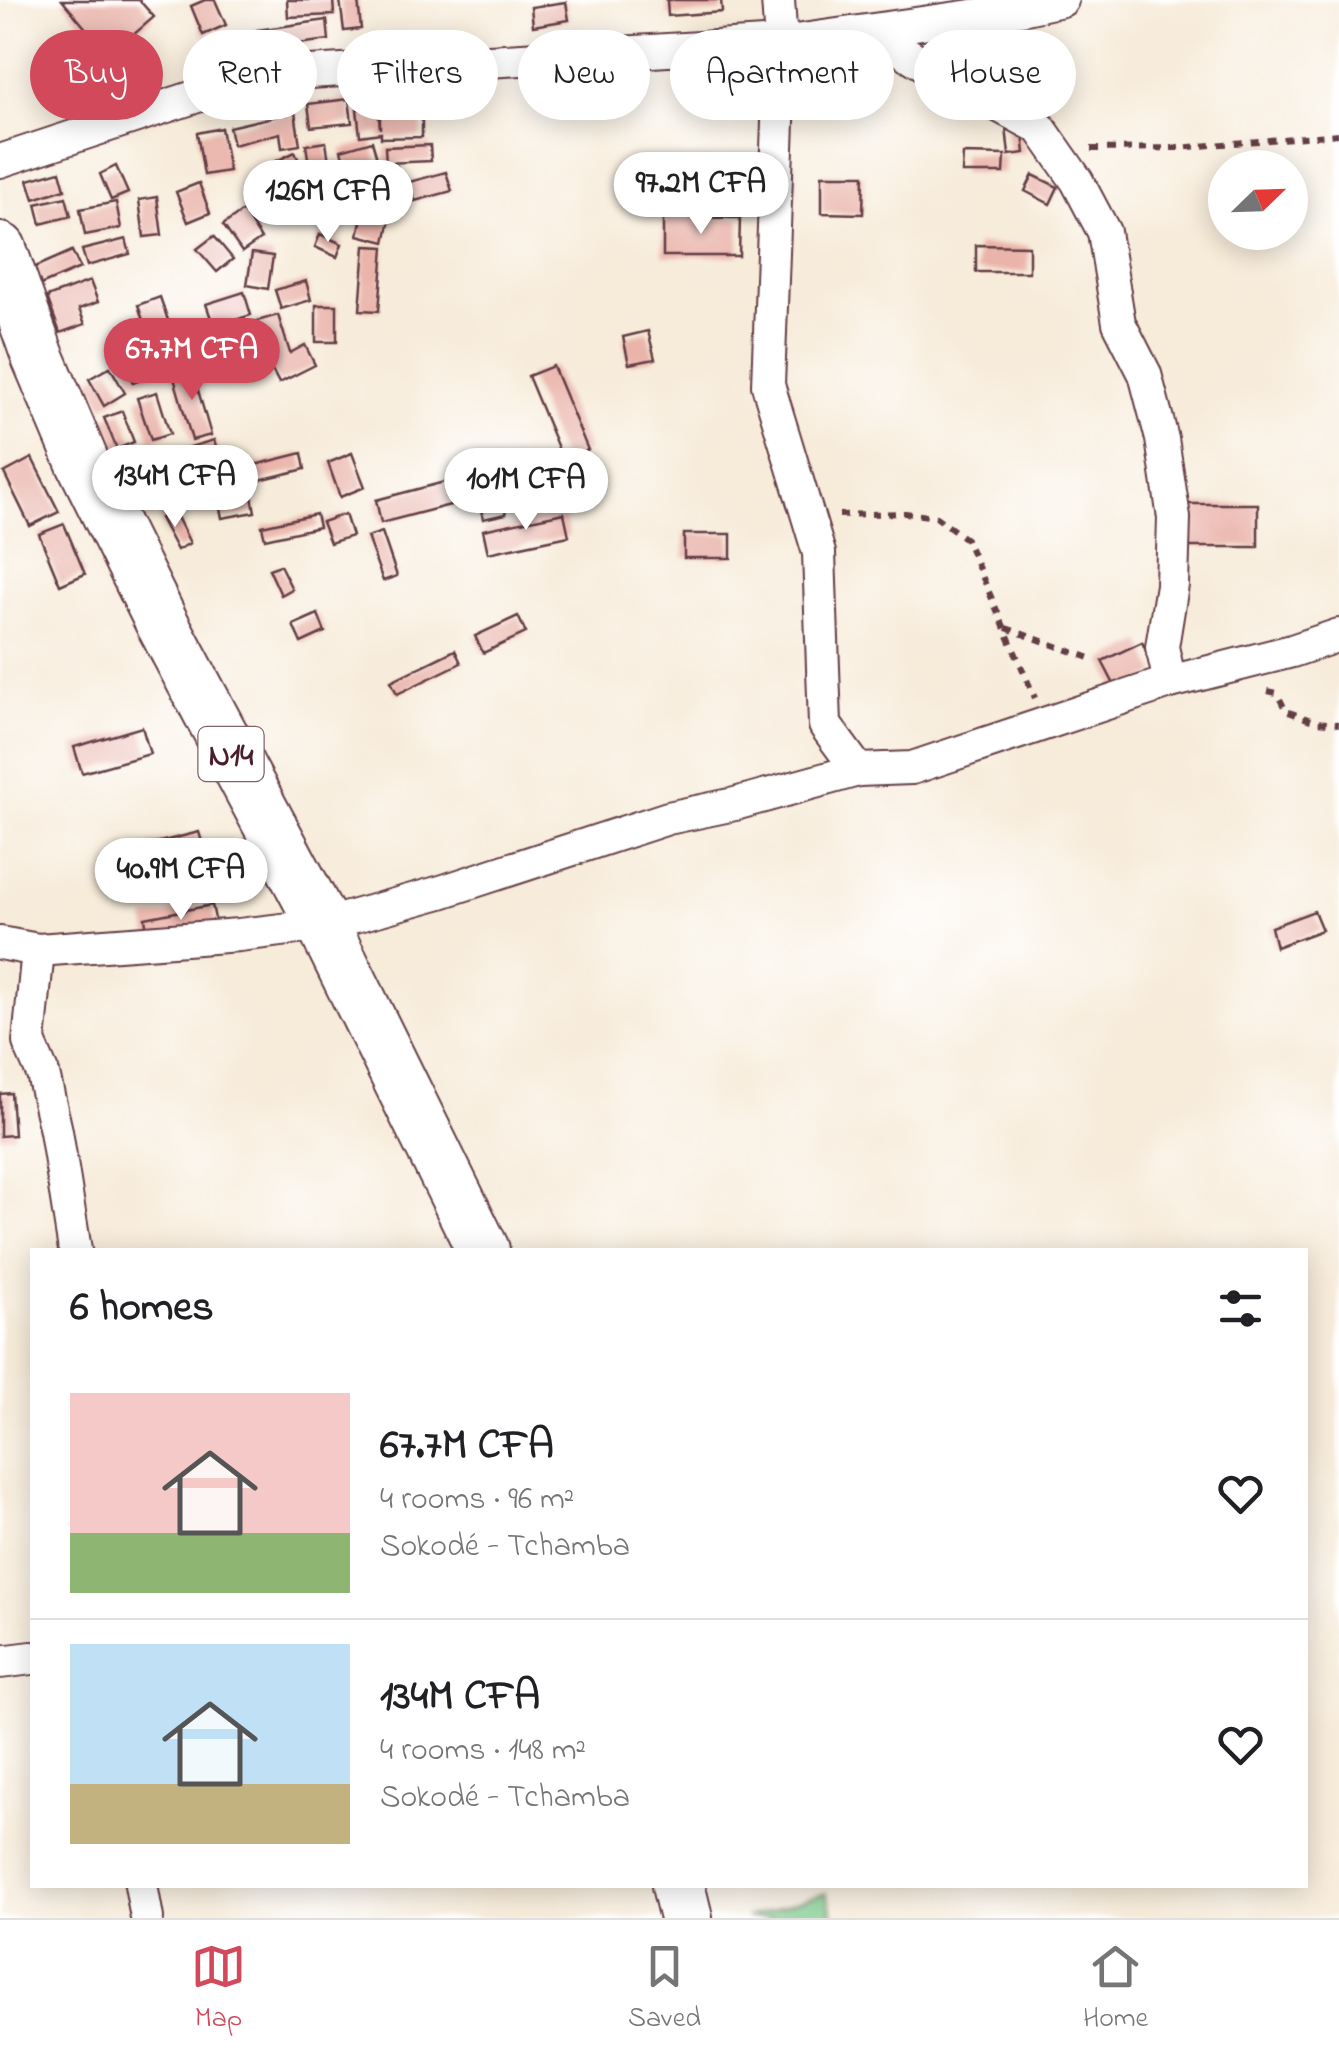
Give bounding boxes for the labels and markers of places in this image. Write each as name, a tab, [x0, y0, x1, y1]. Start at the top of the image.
pin: 97.2M CFA	[587, 152, 815, 237]
pin: 126M CFA	[225, 160, 431, 245]
pin: 67.7M CFA	[78, 318, 306, 403]
pin: 134M CFA	[72, 445, 278, 530]
pin: 101M CFA	[423, 448, 629, 533]
pin: 40.9M CFA	[67, 838, 295, 923]

